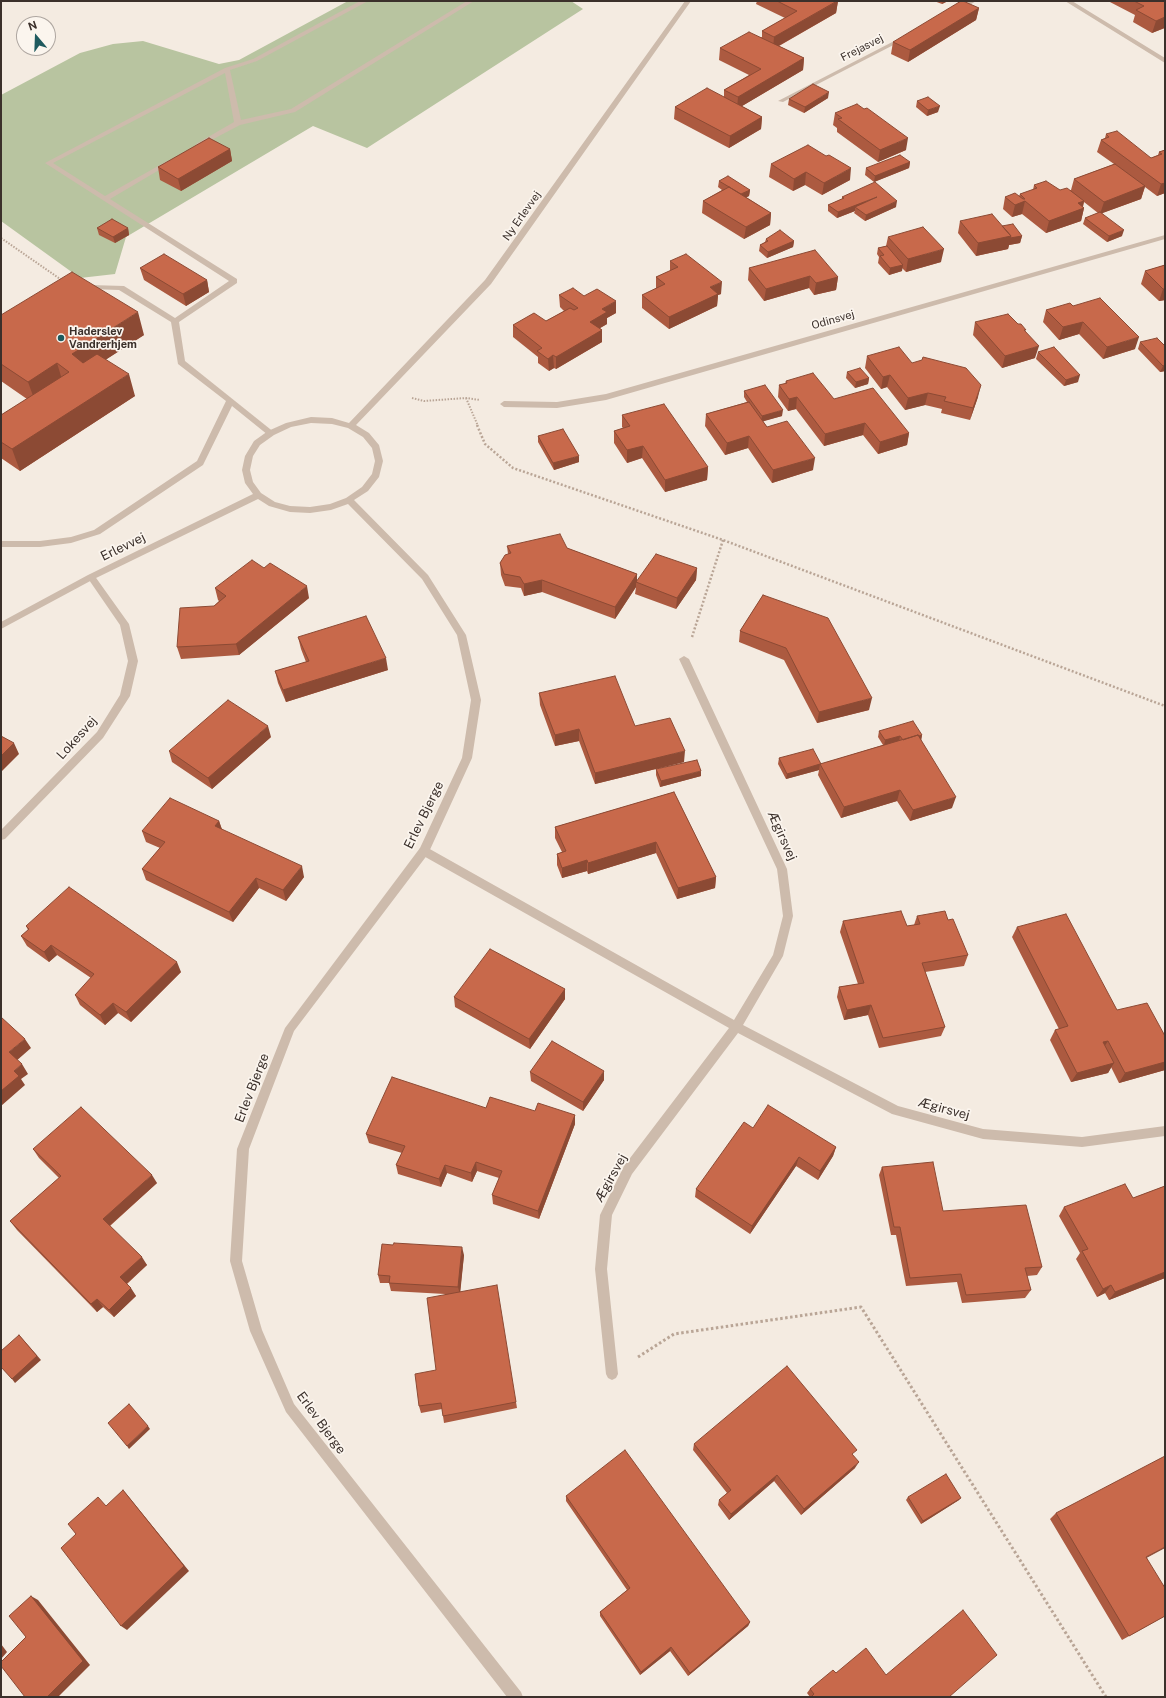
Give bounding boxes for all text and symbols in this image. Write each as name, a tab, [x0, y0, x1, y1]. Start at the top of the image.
north arrow	[16, 16, 56, 56]
text: N	[26, 19, 38, 33]
street label: Frejasvej	[839, 32, 885, 64]
street label: Ny Erlevvej	[500, 189, 544, 243]
street label: Odinsvej	[810, 308, 856, 332]
place label: Haderslev Vandrerhjem	[69, 325, 137, 351]
marker: Haderslev Vandrerhjem	[56, 333, 66, 343]
street label: Erlevvej	[98, 530, 148, 564]
street label: Lokesvej	[54, 713, 100, 763]
street label: Erlev Bjerge	[401, 779, 447, 851]
street label: Ægirsvej	[764, 809, 800, 863]
street label: Erlev Bjerge	[232, 1051, 272, 1125]
street label: Ægirsvej	[917, 1095, 971, 1123]
street label: Ægirsvej	[591, 1151, 631, 1205]
street label: Erlev Bjerge	[293, 1389, 349, 1457]

